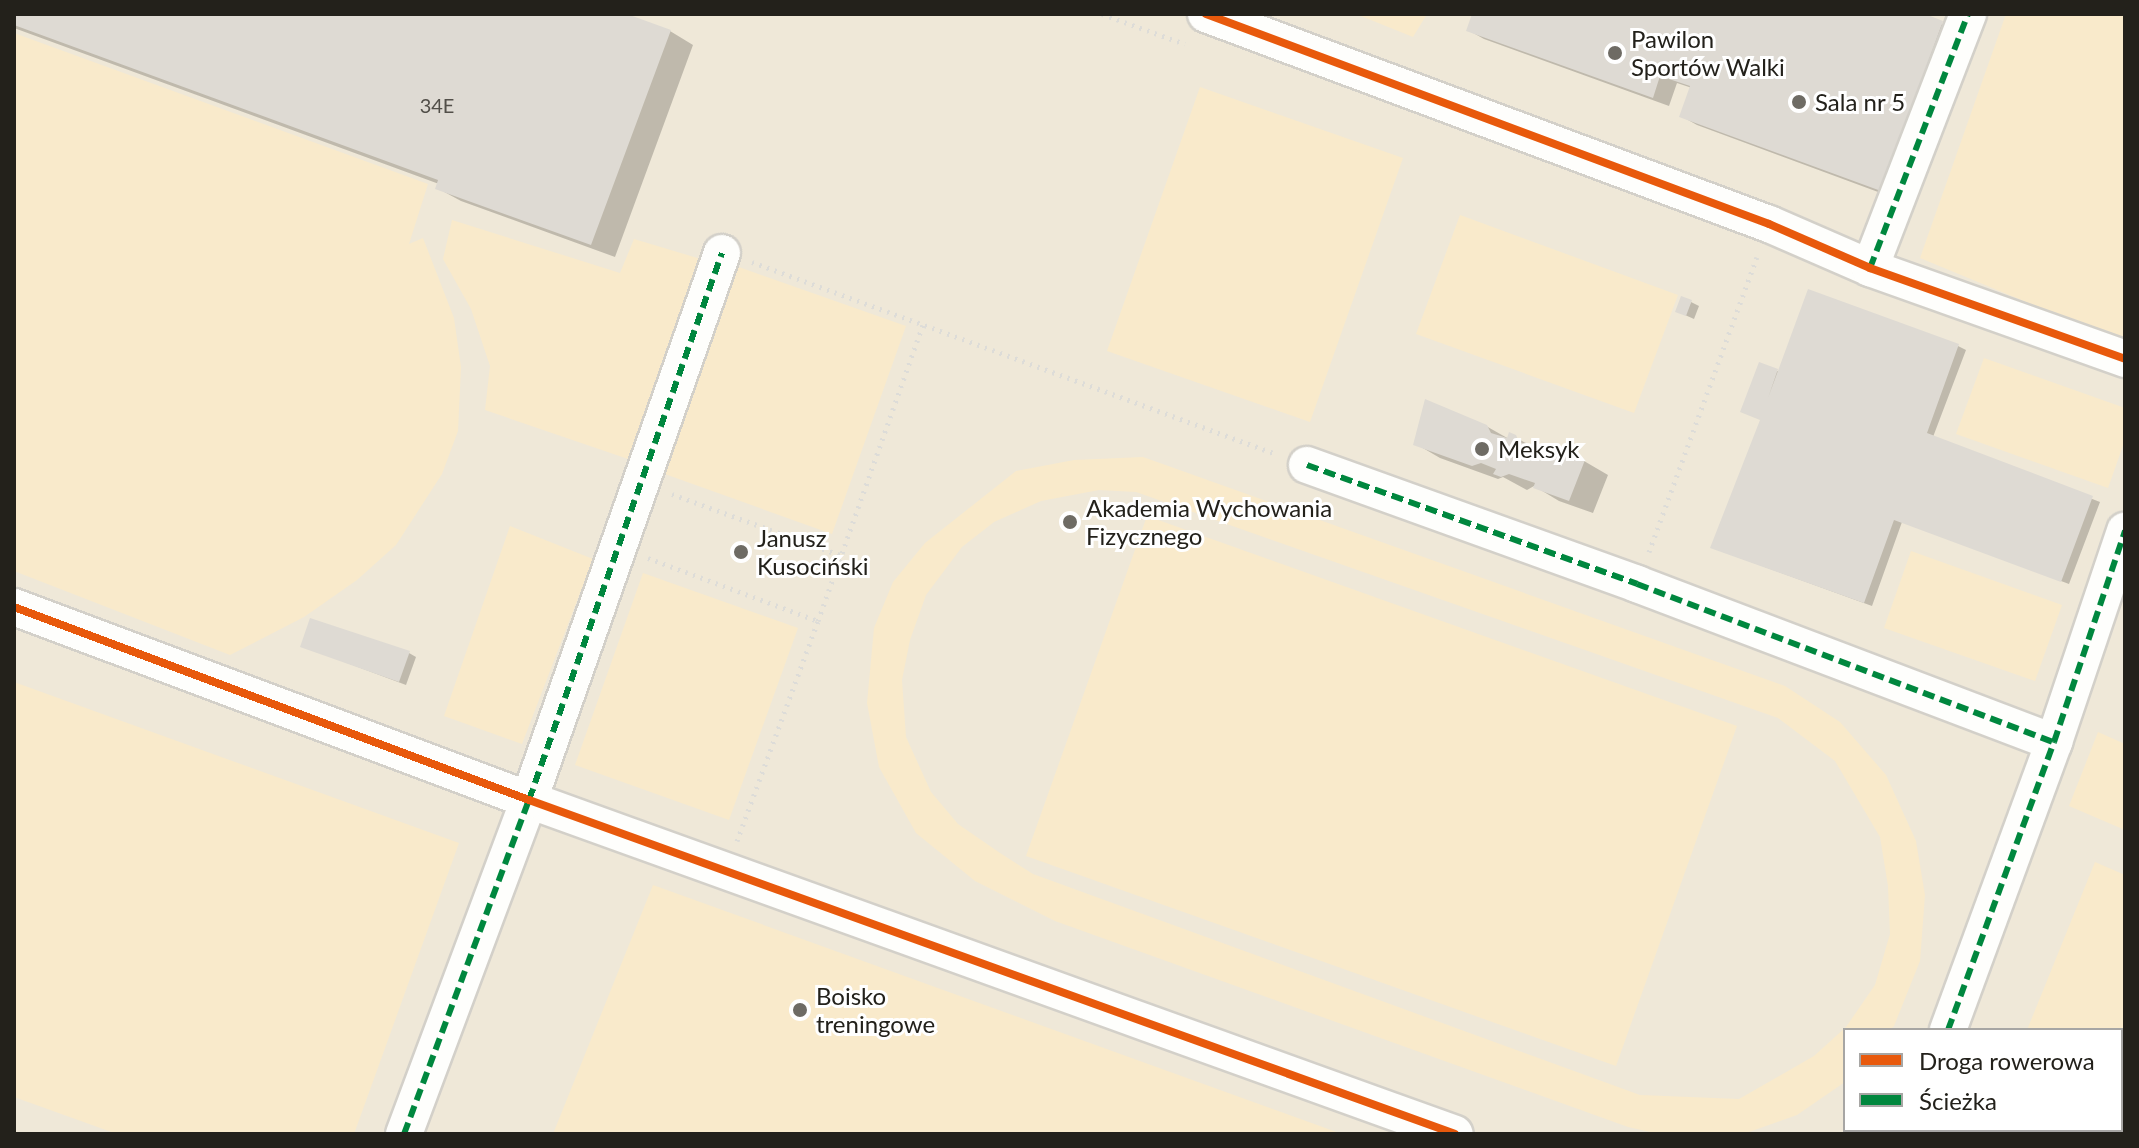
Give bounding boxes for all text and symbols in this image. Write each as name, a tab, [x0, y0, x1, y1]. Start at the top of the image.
place label: Pawilon Sportów Walki	[1631, 25, 1786, 81]
marker: Pawilon Sportów Walki	[1606, 44, 1624, 62]
place label: Sala nr 5	[1815, 88, 1906, 116]
house number: 34E	[420, 93, 454, 117]
marker: Sala nr 5	[1790, 93, 1808, 111]
place label: Meksyk	[1498, 435, 1580, 463]
marker: Meksyk	[1473, 440, 1491, 458]
place label: Akademia Wychowania Fizycznego	[1086, 494, 1333, 550]
marker: Akademia Wychowania Fizycznego	[1061, 513, 1079, 531]
place label: Janusz Kusociński	[757, 524, 869, 580]
marker: Janusz Kusociński	[732, 543, 750, 561]
place label: Boisko treningowe	[816, 982, 935, 1038]
marker: Boisko treningowe	[791, 1001, 809, 1019]
legend	[1843, 1028, 2123, 1132]
text: Droga rowerowa	[1919, 1046, 2095, 1075]
text: Ścieżka	[1919, 1086, 1997, 1115]

